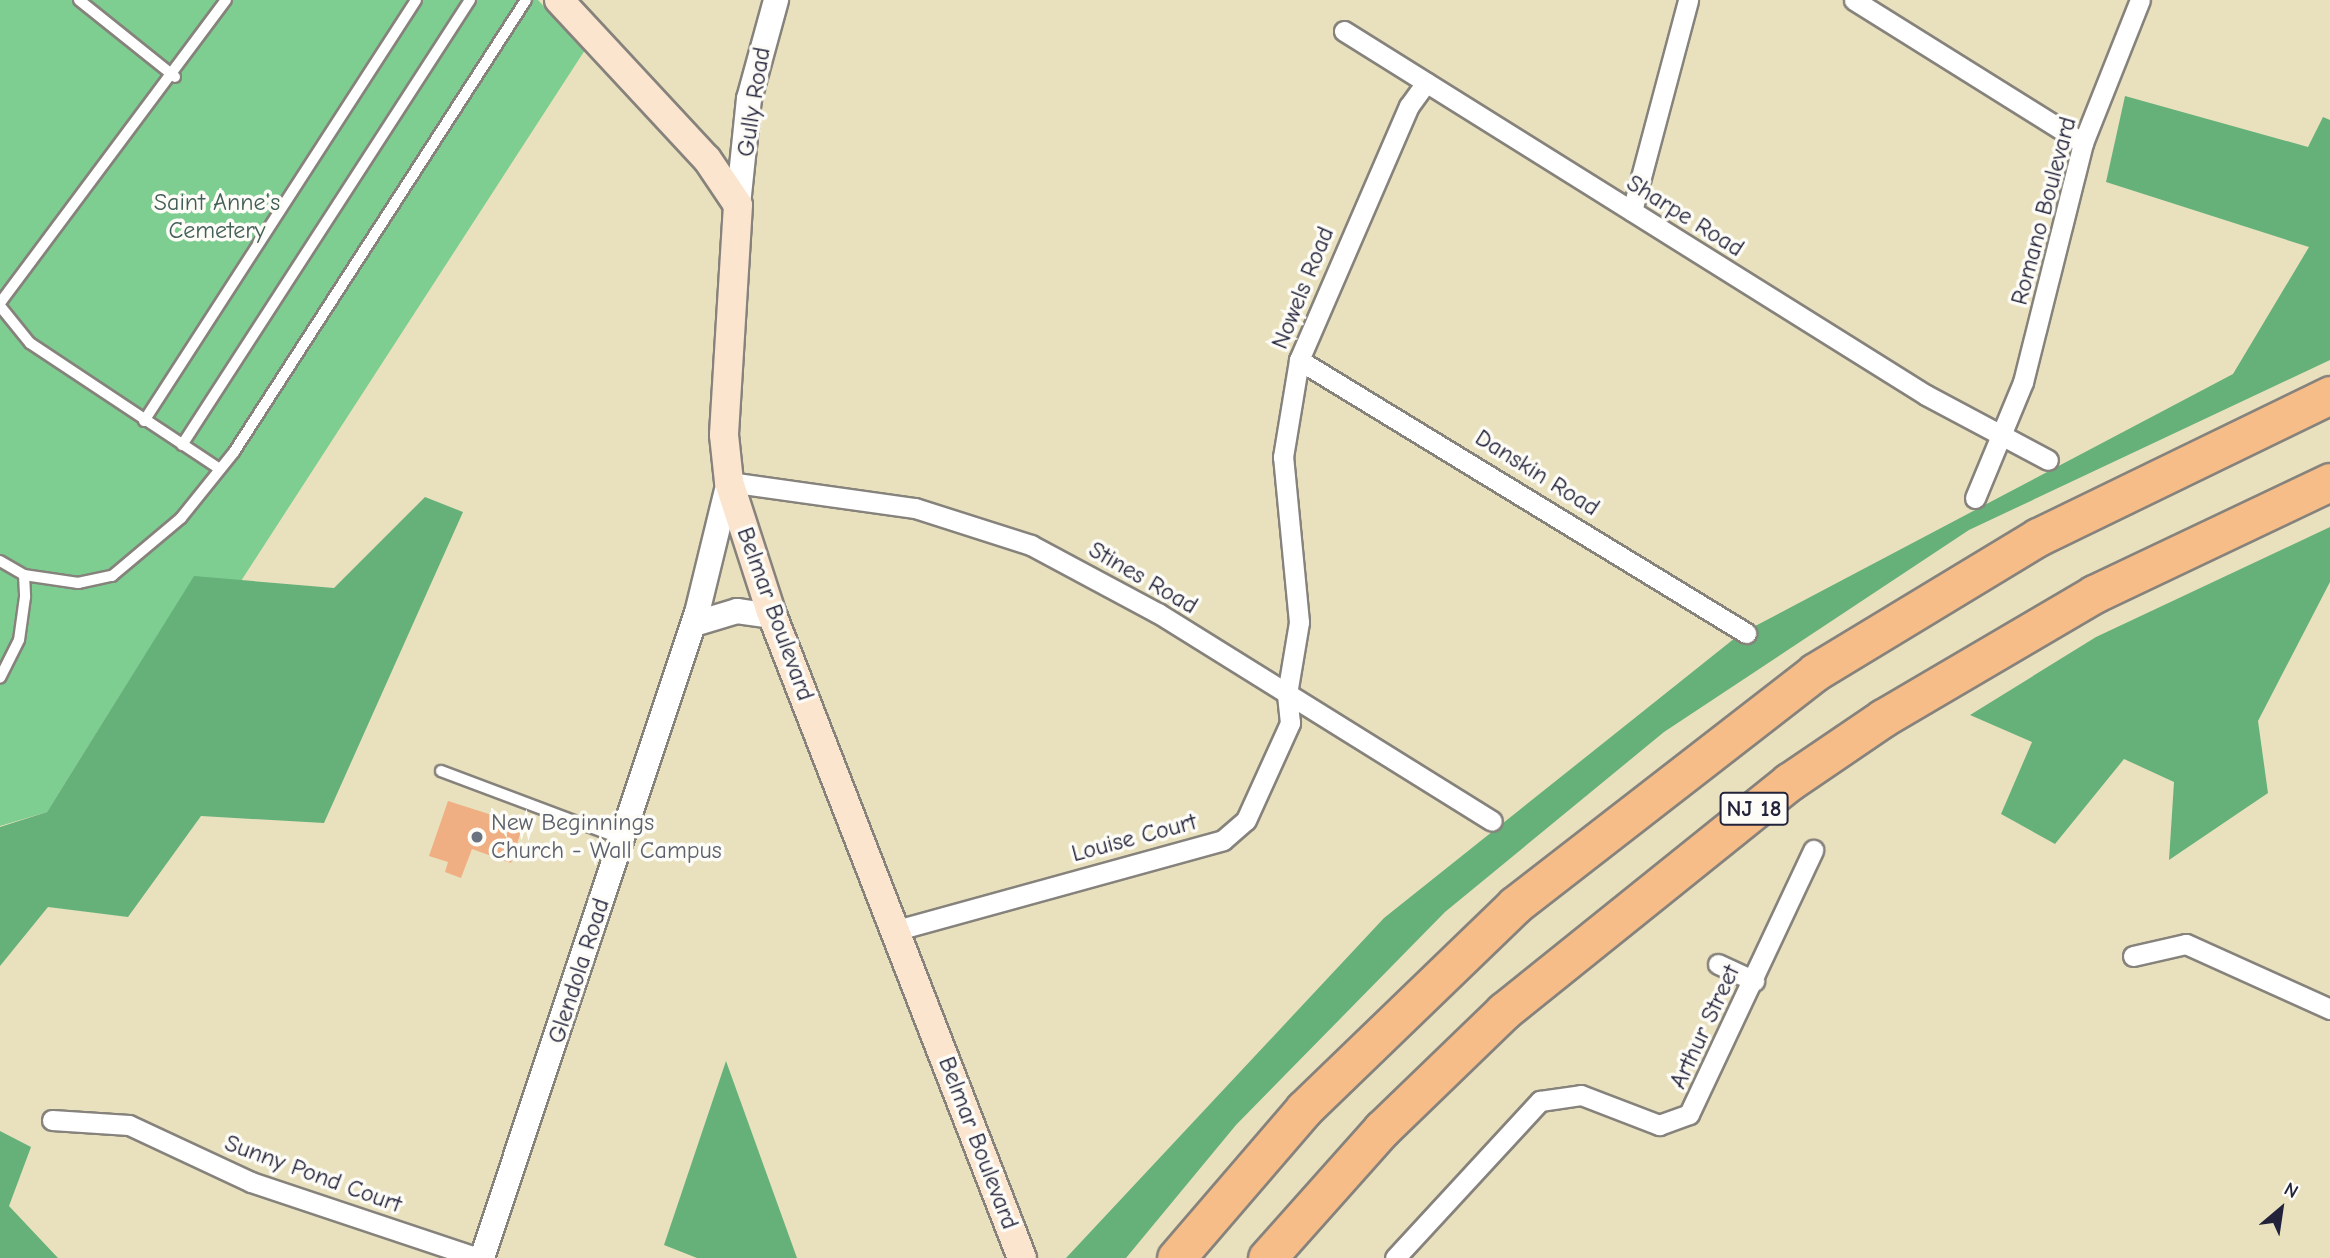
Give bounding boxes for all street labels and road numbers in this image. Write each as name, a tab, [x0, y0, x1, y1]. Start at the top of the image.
street label: Gully Road	[731, 45, 777, 159]
street label: Romano Boulevard	[2005, 114, 2083, 308]
street label: Sharpe Road	[1621, 169, 1749, 263]
street label: Nowels Road	[1265, 223, 1341, 353]
street label: Danskin Road	[1470, 423, 1604, 523]
street label: Belmar Boulevard	[730, 523, 820, 705]
street label: Stines Road	[1084, 535, 1202, 621]
road number: NJ 18	[1719, 790, 1789, 828]
street label: Louise Court	[1068, 808, 1200, 868]
street label: Glendola Road	[542, 895, 616, 1047]
street label: Arthur Street	[1664, 961, 1746, 1093]
street label: Belmar Boulevard	[932, 1053, 1024, 1233]
street label: Sunny Pond Court	[221, 1129, 405, 1219]

